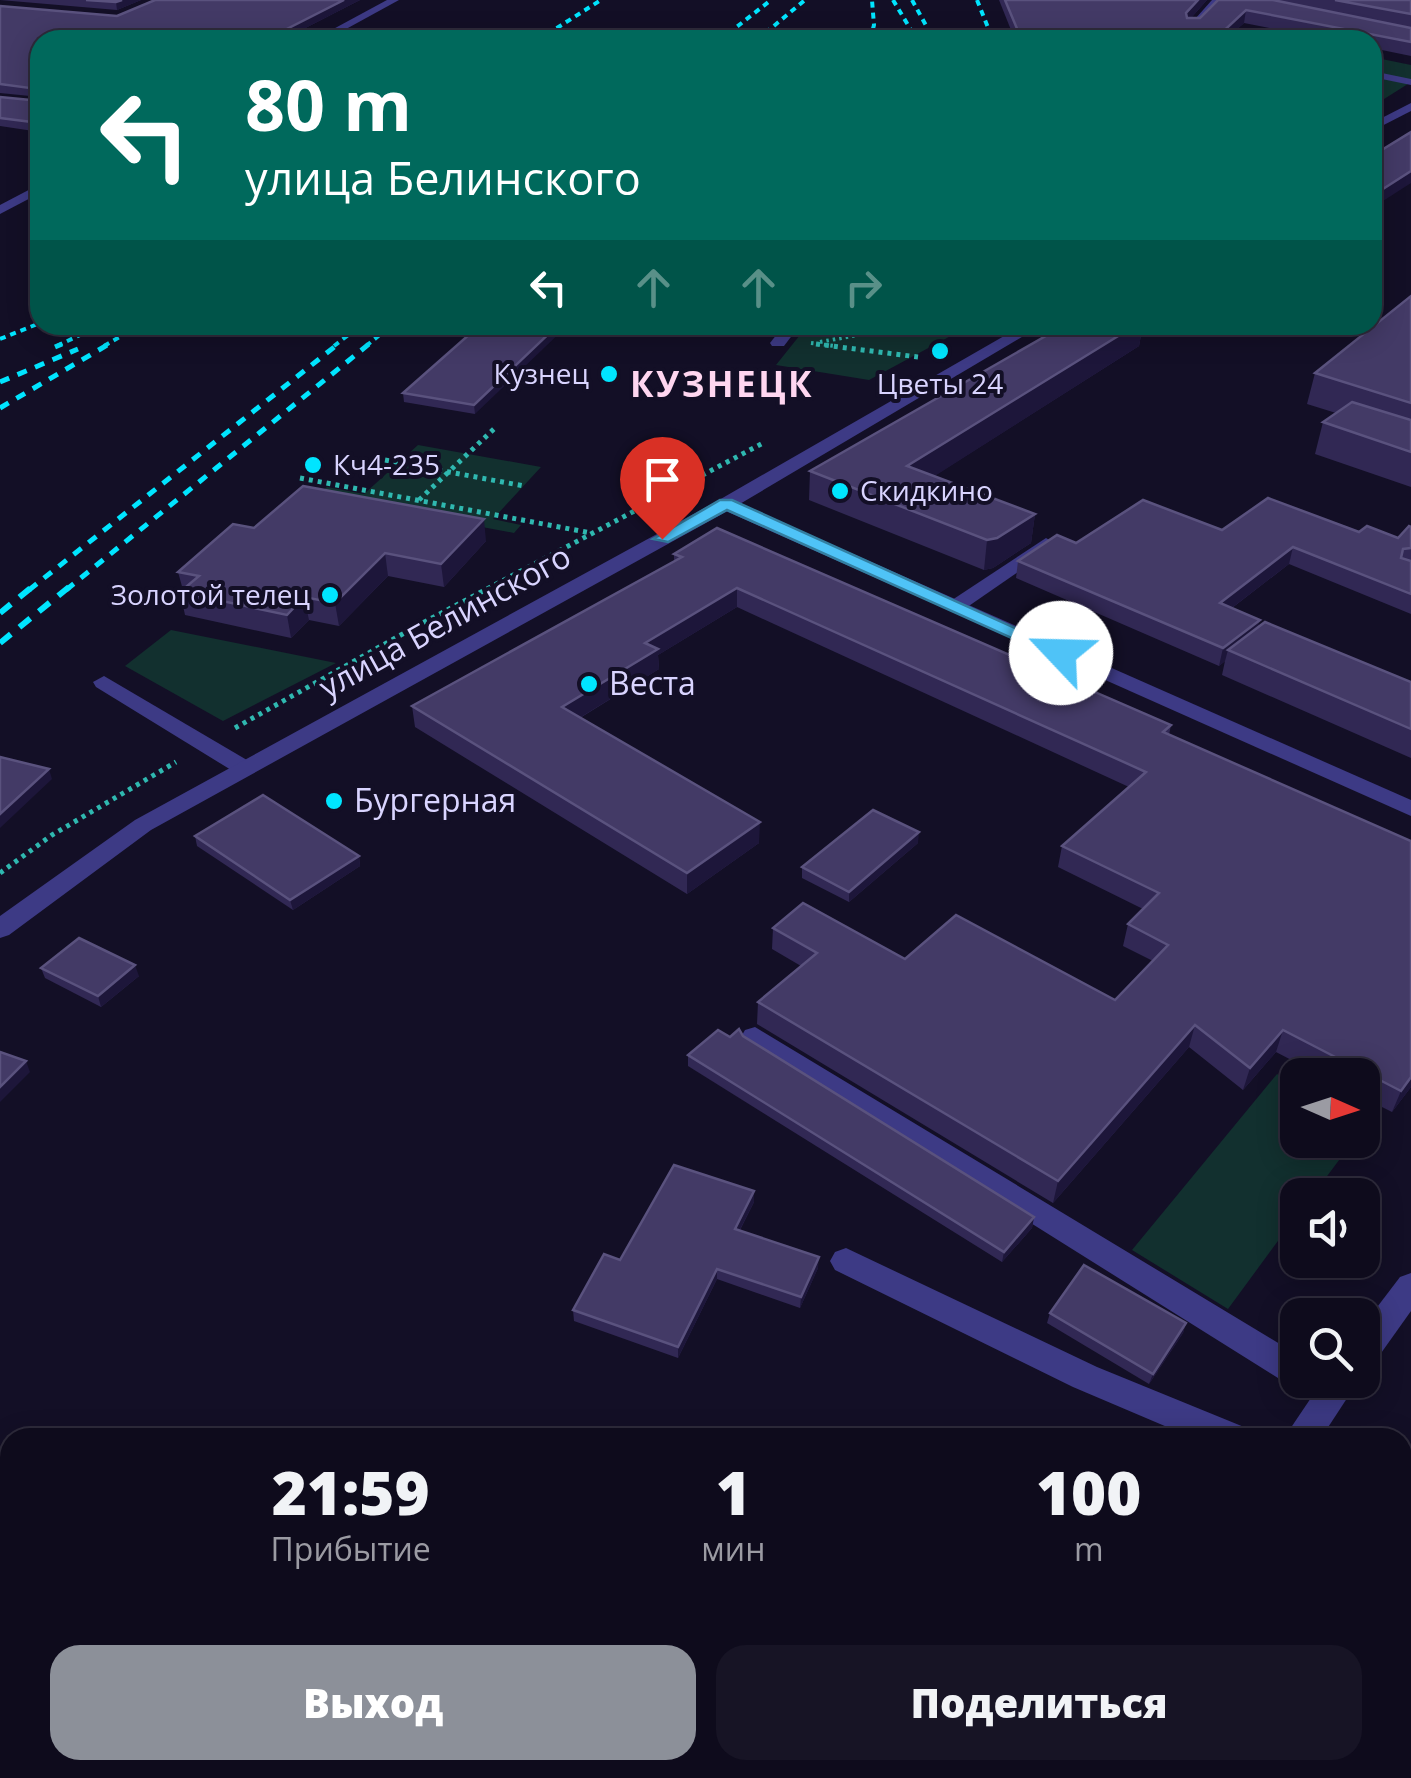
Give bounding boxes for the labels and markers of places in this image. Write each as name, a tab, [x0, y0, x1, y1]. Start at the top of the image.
marker: Цветы 24	[929, 340, 951, 362]
place label: Кузнец	[493, 354, 589, 392]
marker: Кузнец	[598, 363, 620, 385]
place label: Цветы 24	[877, 364, 1003, 402]
pin	[620, 437, 705, 540]
place label: Кч4-235	[333, 445, 440, 483]
marker: Кч4-235	[302, 454, 324, 476]
place label: Скидкино	[860, 471, 993, 509]
marker: Скидкино	[829, 480, 851, 502]
place label: Золотой телец	[111, 575, 310, 613]
marker: Золотой телец	[319, 584, 341, 606]
place label: Веста	[609, 661, 696, 704]
marker: Веста	[578, 673, 600, 695]
place label: Бургерная	[354, 778, 516, 821]
marker: Бургерная	[323, 790, 345, 812]

